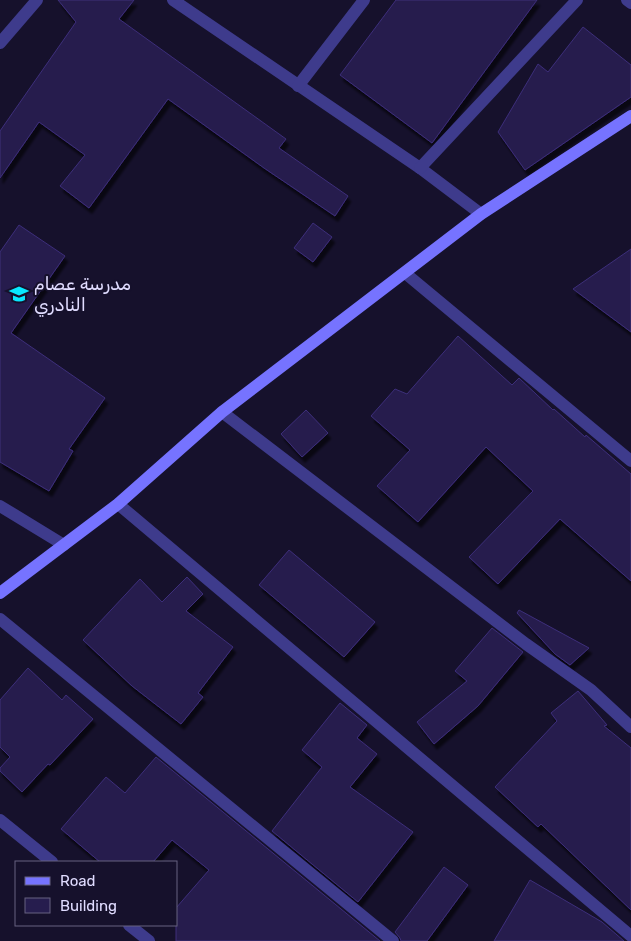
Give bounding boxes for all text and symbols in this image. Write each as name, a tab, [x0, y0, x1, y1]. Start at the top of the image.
place label: مدرسة عصام النادري	[34, 273, 131, 317]
school or university icon: مدرسة عصام النادري	[8, 283, 30, 305]
legend	[15, 861, 178, 926]
text: Road	[60, 872, 96, 890]
text: Building	[60, 897, 117, 915]

